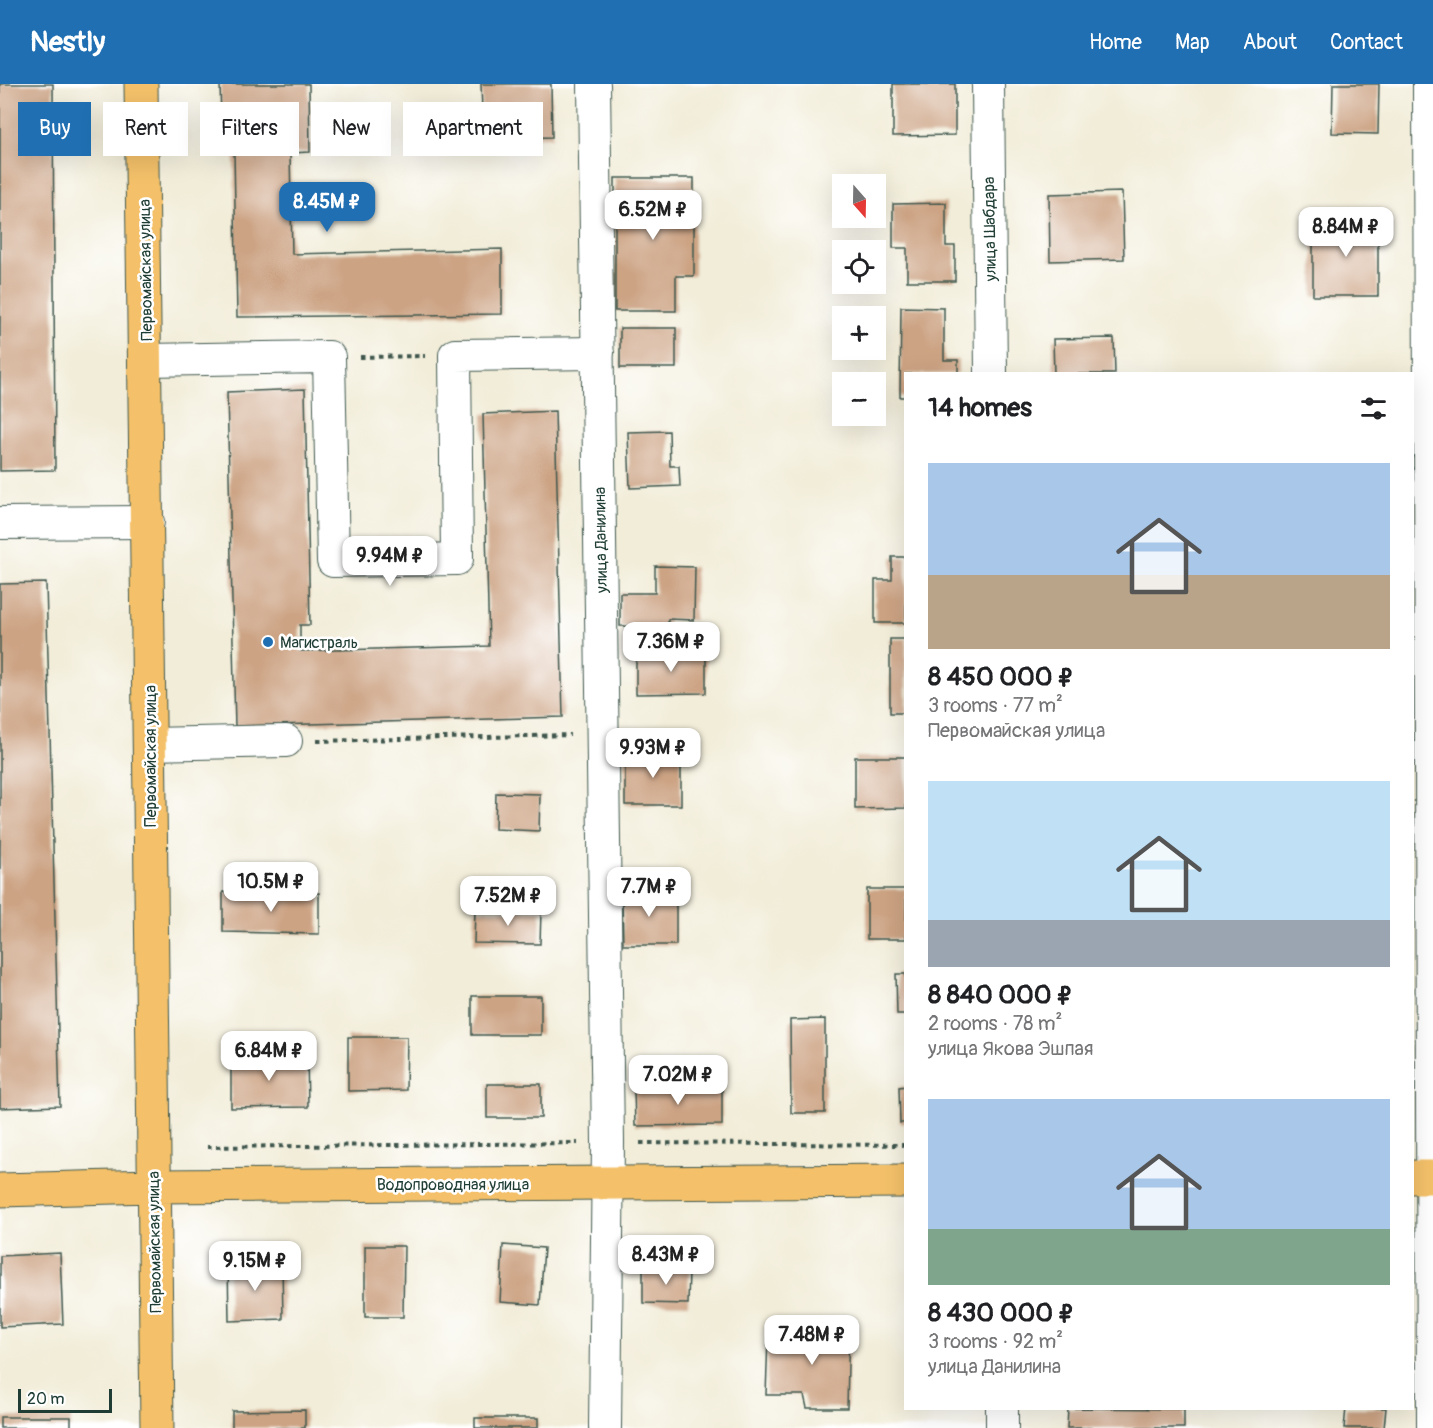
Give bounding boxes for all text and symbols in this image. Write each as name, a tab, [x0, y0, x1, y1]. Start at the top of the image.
text: Nestly	[30, 25, 105, 60]
text: Home	[1089, 29, 1142, 56]
text: Map	[1175, 29, 1210, 56]
text: About	[1243, 29, 1297, 56]
text: Contact	[1330, 29, 1403, 56]
chip: Buy	[18, 102, 91, 156]
chip: Rent	[103, 102, 188, 156]
chip: Filters	[200, 102, 299, 156]
chip: New	[311, 102, 391, 156]
chip: Apartment	[403, 102, 543, 156]
north arrow	[832, 174, 886, 228]
map controls	[832, 174, 886, 426]
street label: улица Шабдара	[979, 177, 1001, 282]
pin: 8.45M ₽	[272, 182, 382, 233]
text: 8.45M ₽	[293, 189, 361, 214]
pin: 6.52M ₽	[598, 190, 708, 241]
text: 6.52M ₽	[619, 197, 687, 222]
street label: Первомайская улица	[135, 199, 157, 341]
pin: 8.84M ₽	[1291, 207, 1401, 258]
text: 8.84M ₽	[1313, 214, 1379, 239]
button: locate	[832, 240, 886, 294]
button: +	[832, 306, 886, 360]
button: −	[832, 372, 886, 426]
text: 14 homes	[928, 392, 1032, 424]
icon: filters	[1357, 392, 1390, 425]
street label: улица Данилина	[590, 487, 612, 594]
icon: home	[1105, 502, 1213, 610]
pin: 9.94M ₽	[335, 536, 445, 587]
text: 9.94M ₽	[356, 543, 424, 568]
pin: 7.36M ₽	[616, 622, 726, 673]
text: 7.36M ₽	[637, 629, 705, 654]
place label: Магистраль	[280, 633, 358, 653]
marker: Магистраль	[261, 635, 275, 649]
text: 8 450 000 ₽	[928, 661, 1074, 693]
street label: Первомайская улица	[141, 685, 161, 827]
text: 3 rooms · 77 m²	[928, 693, 1063, 718]
text: Первомайская улица	[928, 718, 1105, 743]
pin: 9.93M ₽	[598, 728, 708, 779]
text: 9.93M ₽	[620, 735, 686, 760]
icon: home	[1105, 820, 1213, 928]
pin: 10.5M ₽	[216, 862, 326, 913]
pin: 7.7M ₽	[600, 867, 698, 918]
text: 10.5M ₽	[237, 869, 305, 894]
text: 7.7M ₽	[621, 874, 677, 899]
pin: 7.52M ₽	[453, 876, 563, 927]
text: 7.52M ₽	[474, 883, 542, 908]
text: 8 840 000 ₽	[928, 979, 1073, 1011]
text: 2 rooms · 78 m²	[928, 1011, 1062, 1036]
pin: 6.84M ₽	[214, 1031, 324, 1082]
text: улица Якова Эшпая	[928, 1036, 1093, 1061]
text: 6.84M ₽	[235, 1038, 303, 1063]
pin: 7.02M ₽	[623, 1055, 733, 1106]
text: 7.02M ₽	[643, 1062, 713, 1087]
icon: home	[1105, 1138, 1213, 1246]
street label: Первомайская улица	[144, 1171, 166, 1313]
street label: Водопроводная улица	[377, 1175, 529, 1195]
pin: 8.43M ₽	[611, 1235, 721, 1286]
pin: 9.15M ₽	[200, 1241, 310, 1292]
text: 8.43M ₽	[632, 1242, 700, 1267]
text: 9.15M ₽	[223, 1248, 287, 1273]
text: 8 430 000 ₽	[928, 1297, 1074, 1329]
pin: 7.48M ₽	[757, 1315, 867, 1366]
text: 7.48M ₽	[778, 1322, 846, 1347]
text: 3 rooms · 92 m²	[928, 1329, 1063, 1354]
text: улица Данилина	[928, 1354, 1061, 1379]
scale bar	[18, 1386, 112, 1414]
text: 20 m	[27, 1389, 65, 1409]

